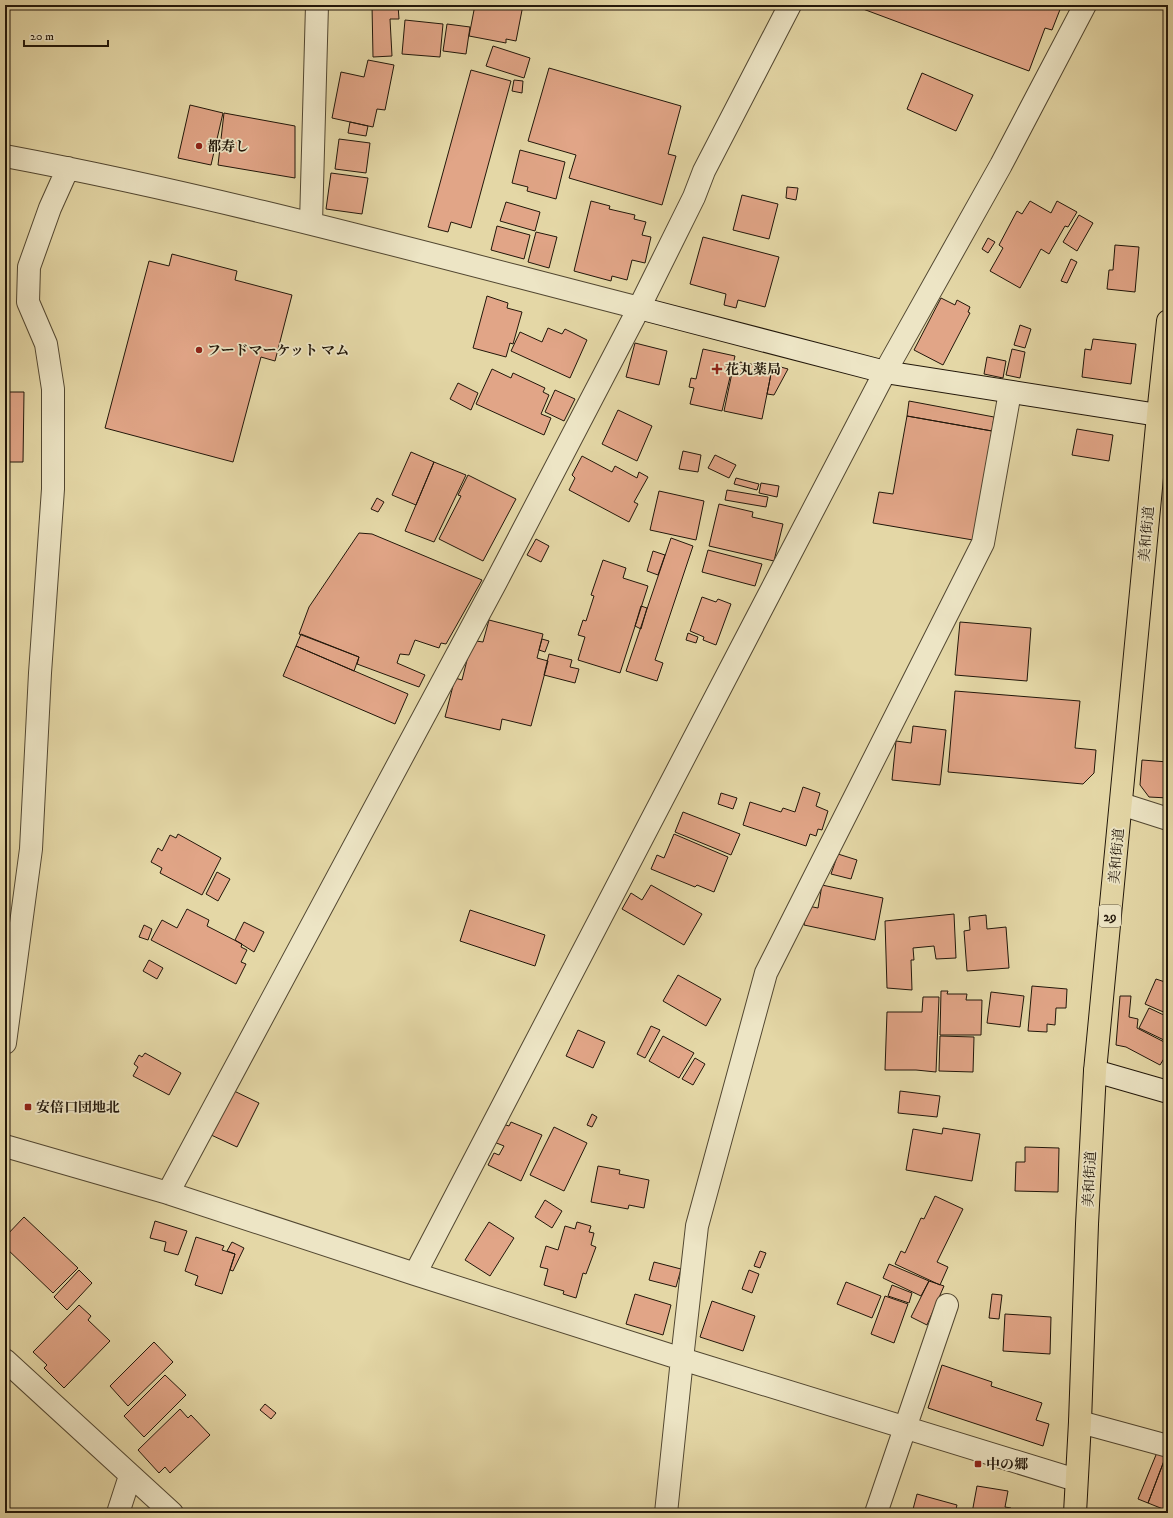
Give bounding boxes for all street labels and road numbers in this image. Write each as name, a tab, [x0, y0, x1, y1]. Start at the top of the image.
street label: 美和街道	[1136, 505, 1158, 563]
street label: 美和街道	[1106, 827, 1128, 885]
road number: 29	[1099, 905, 1121, 927]
street label: 美和街道	[1080, 1151, 1100, 1207]

